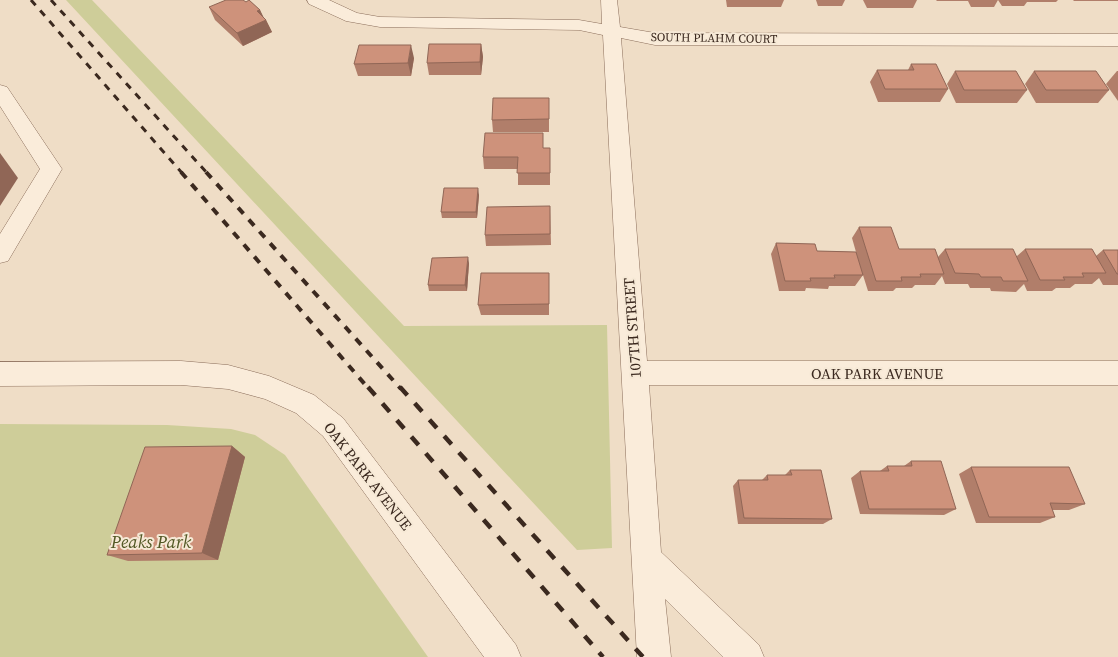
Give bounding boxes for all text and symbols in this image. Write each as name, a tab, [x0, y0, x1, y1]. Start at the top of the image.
street label: SOUTH PLAHM COURT	[651, 29, 778, 47]
street label: 107TH STREET	[618, 277, 646, 379]
street label: OAK PARK AVENUE	[811, 363, 943, 384]
street label: OAK PARK AVENUE	[319, 417, 417, 535]
park label: Peaks Park	[110, 529, 192, 554]

